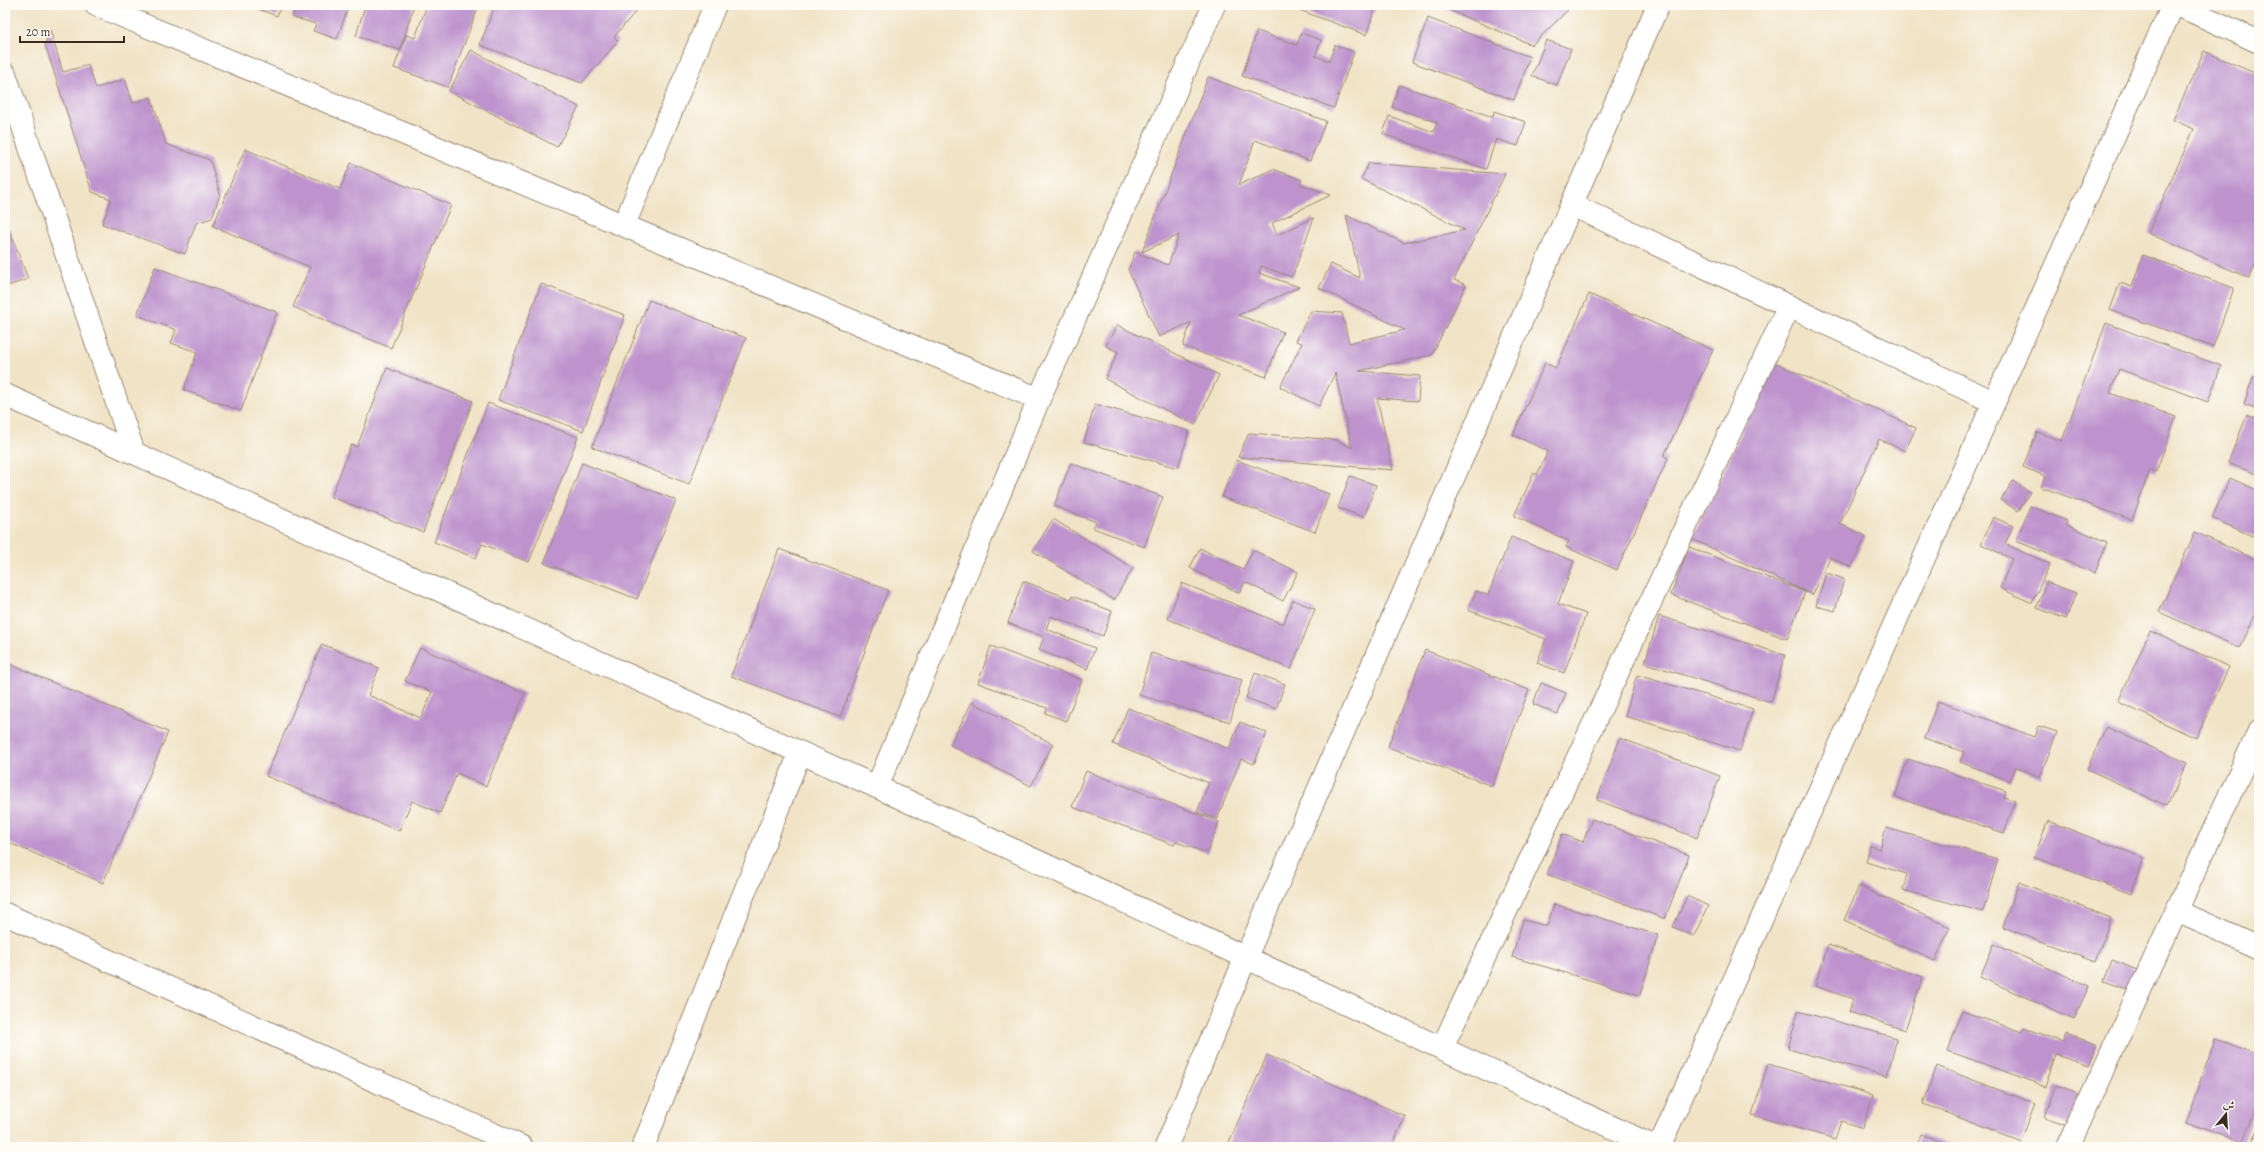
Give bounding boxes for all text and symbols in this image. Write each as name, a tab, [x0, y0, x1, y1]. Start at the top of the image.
scale bar	[20, 18, 124, 44]
text: 20 m	[26, 24, 50, 40]
north arrow	[2206, 1094, 2246, 1134]
text: ش	[2221, 1096, 2237, 1114]

